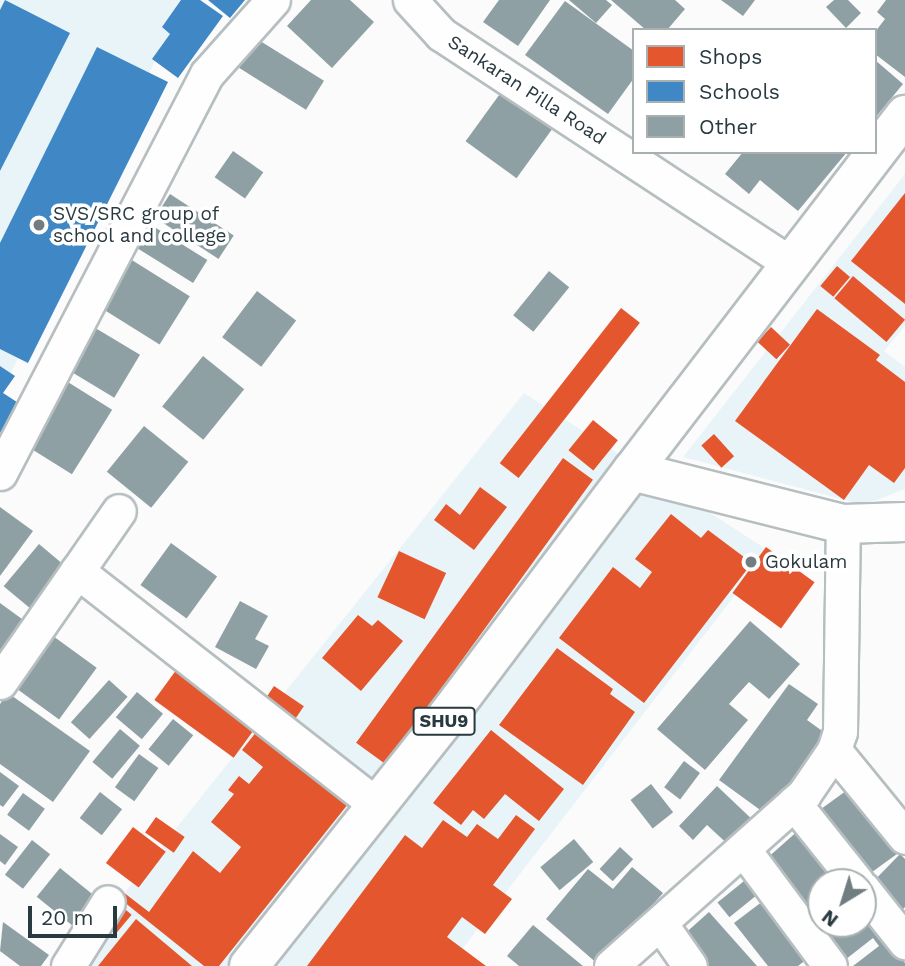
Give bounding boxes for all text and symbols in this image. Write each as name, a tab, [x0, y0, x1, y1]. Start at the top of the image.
legend	[632, 28, 877, 154]
street label: Sankaran Pilla Road	[444, 30, 610, 150]
text: Shops	[699, 44, 762, 69]
text: Schools	[699, 79, 780, 104]
text: Other	[699, 114, 757, 139]
place label: SVS/SRC group of school and college	[53, 203, 227, 247]
marker: SVS/SRC group of school and college	[31, 217, 47, 233]
place label: Gokulam	[765, 551, 847, 573]
marker: Gokulam	[743, 554, 759, 570]
road number: SHU9	[412, 706, 476, 736]
north arrow	[807, 868, 877, 938]
scale bar	[32, 892, 121, 936]
text: 20 m	[41, 905, 93, 930]
text: N	[817, 905, 843, 932]

